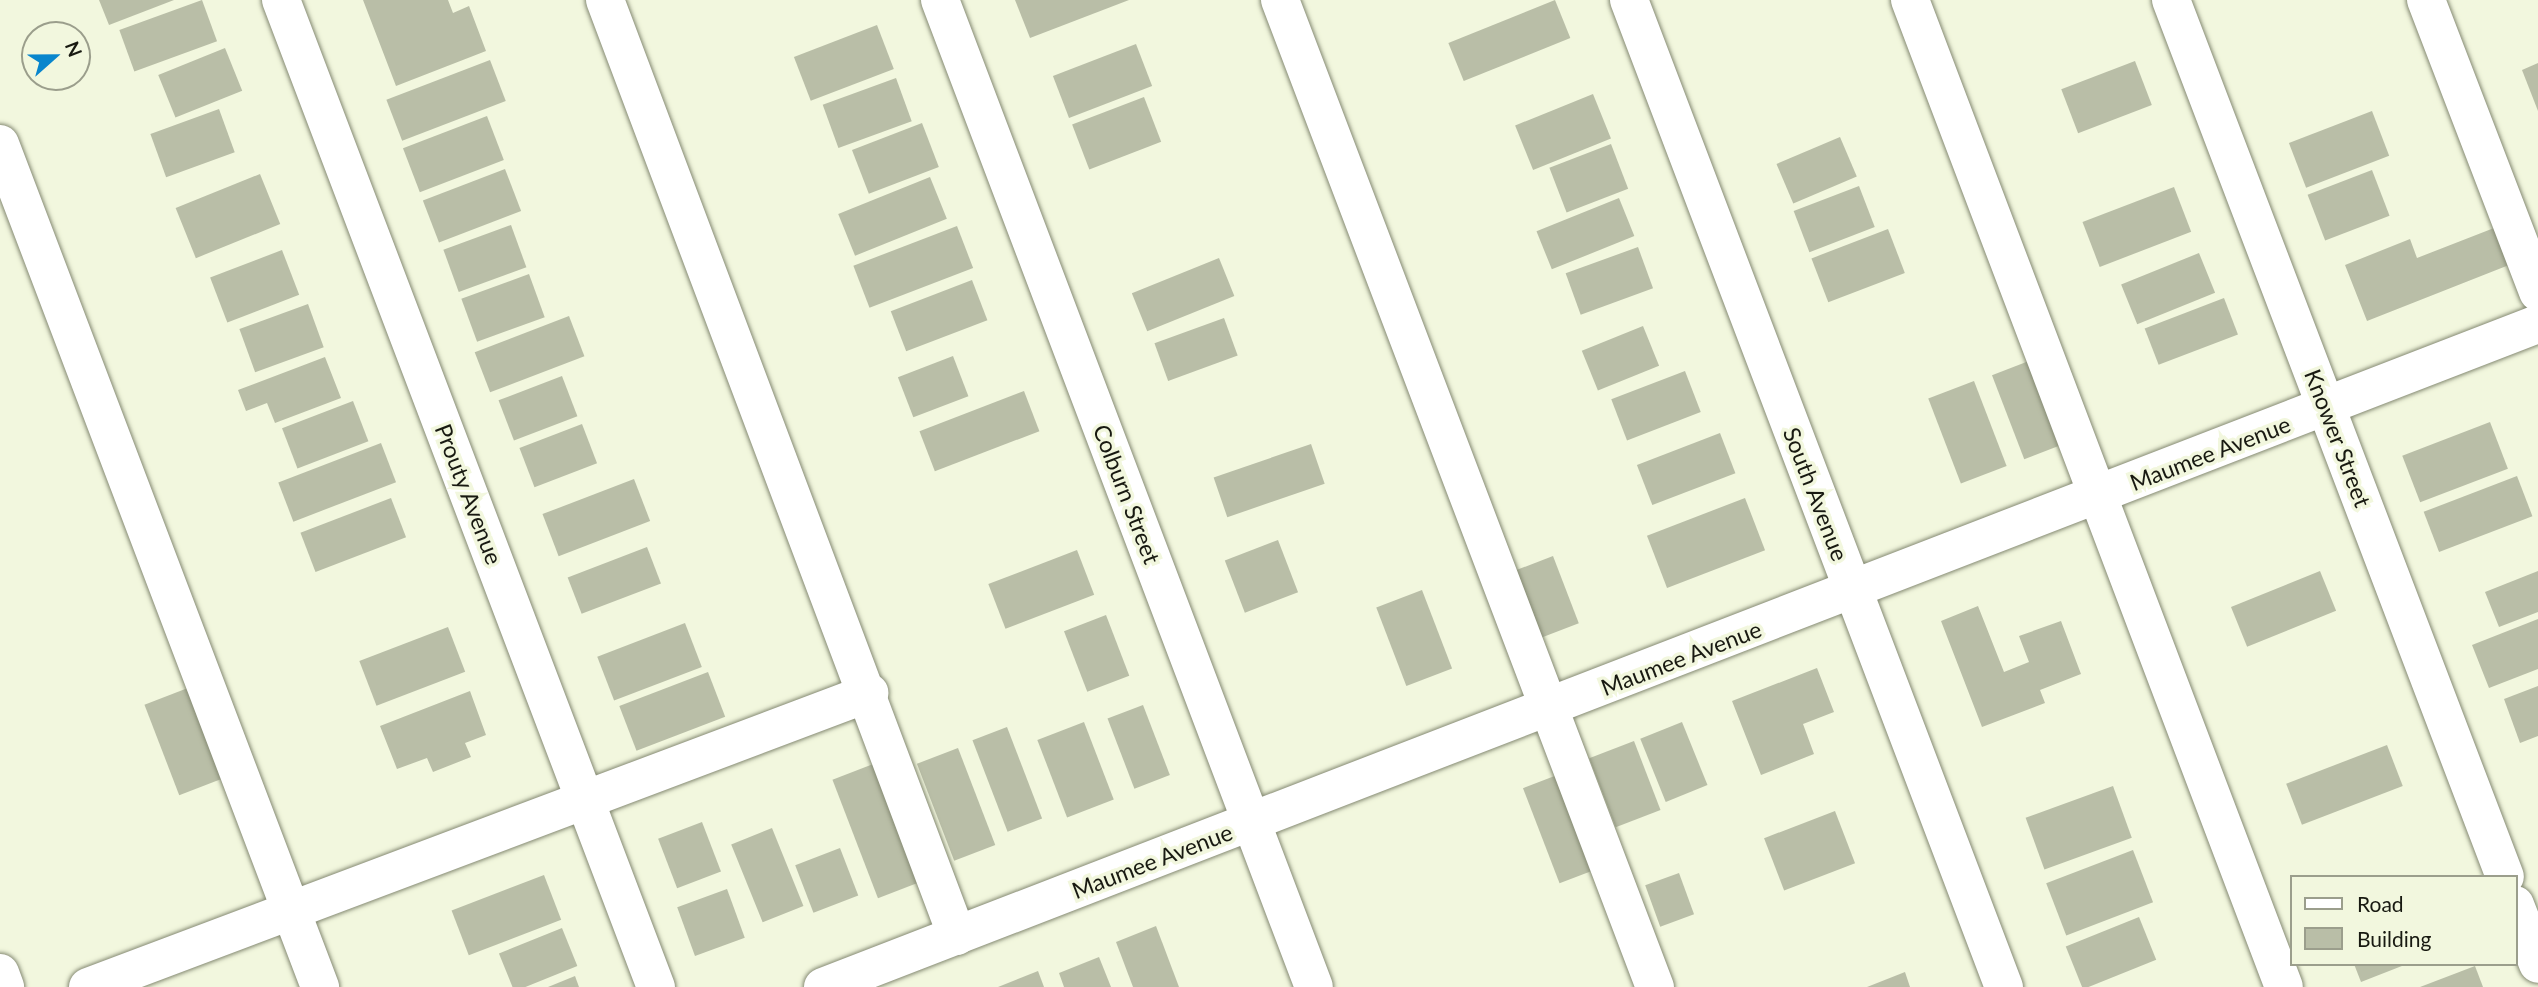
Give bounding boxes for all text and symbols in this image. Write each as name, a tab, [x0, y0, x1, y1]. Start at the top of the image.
north arrow	[21, 21, 91, 91]
text: N	[61, 38, 88, 60]
street label: Knower Street	[2299, 365, 2377, 511]
street label: Maumee Avenue	[2125, 410, 2295, 496]
street label: Prouty Avenue	[429, 419, 509, 569]
street label: Colburn Street	[1088, 420, 1166, 568]
street label: South Avenue	[1778, 423, 1854, 565]
street label: Maumee Avenue	[1596, 615, 1766, 701]
street label: Maumee Avenue	[1067, 818, 1237, 904]
legend	[2290, 875, 2517, 966]
text: Road	[2357, 891, 2404, 916]
text: Building	[2357, 926, 2432, 951]

